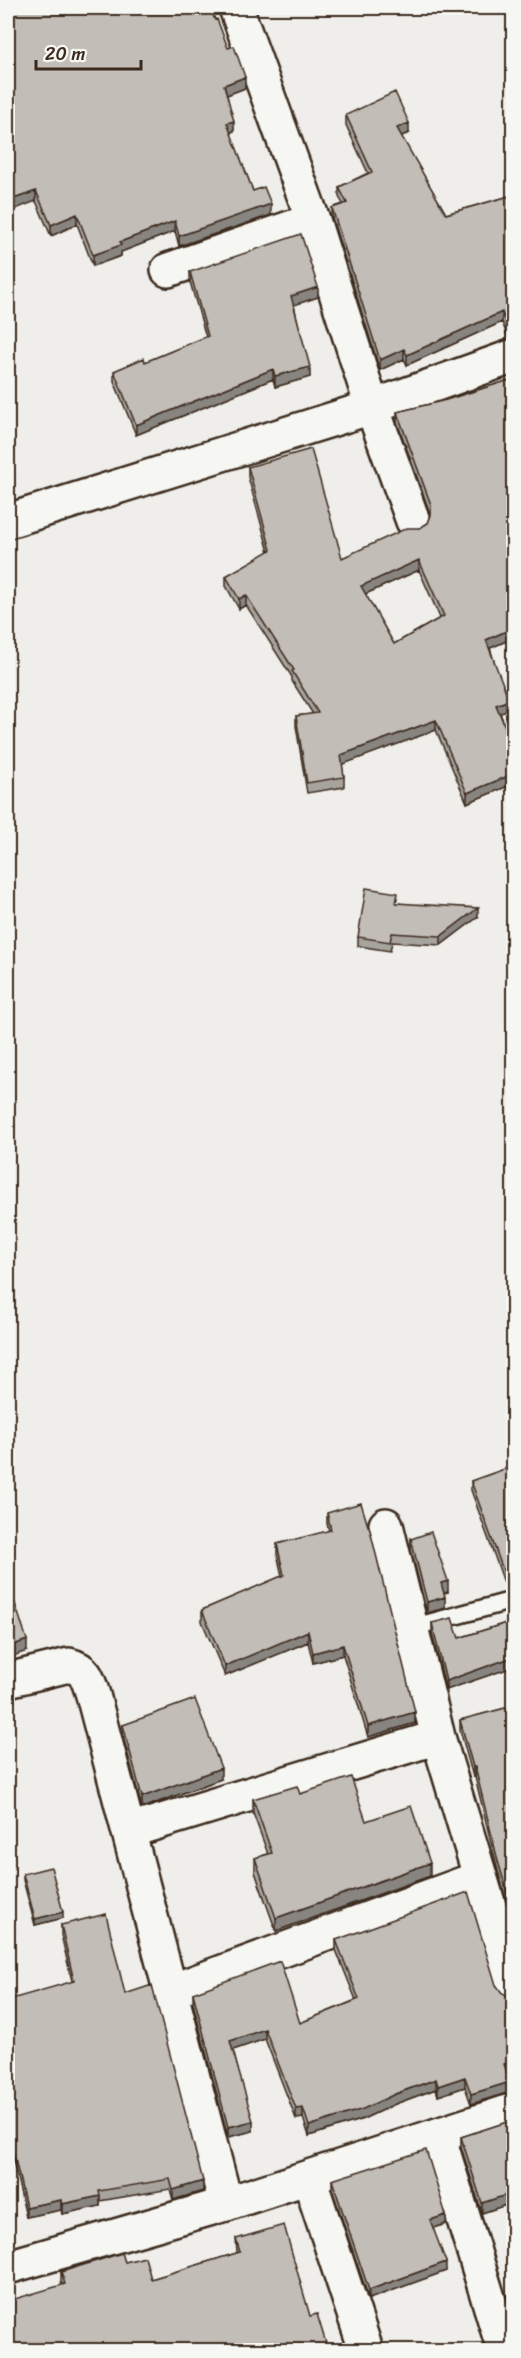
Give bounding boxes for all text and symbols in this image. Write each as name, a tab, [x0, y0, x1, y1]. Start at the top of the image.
scale bar	[36, 33, 141, 71]
text: 20 m	[45, 38, 85, 70]

